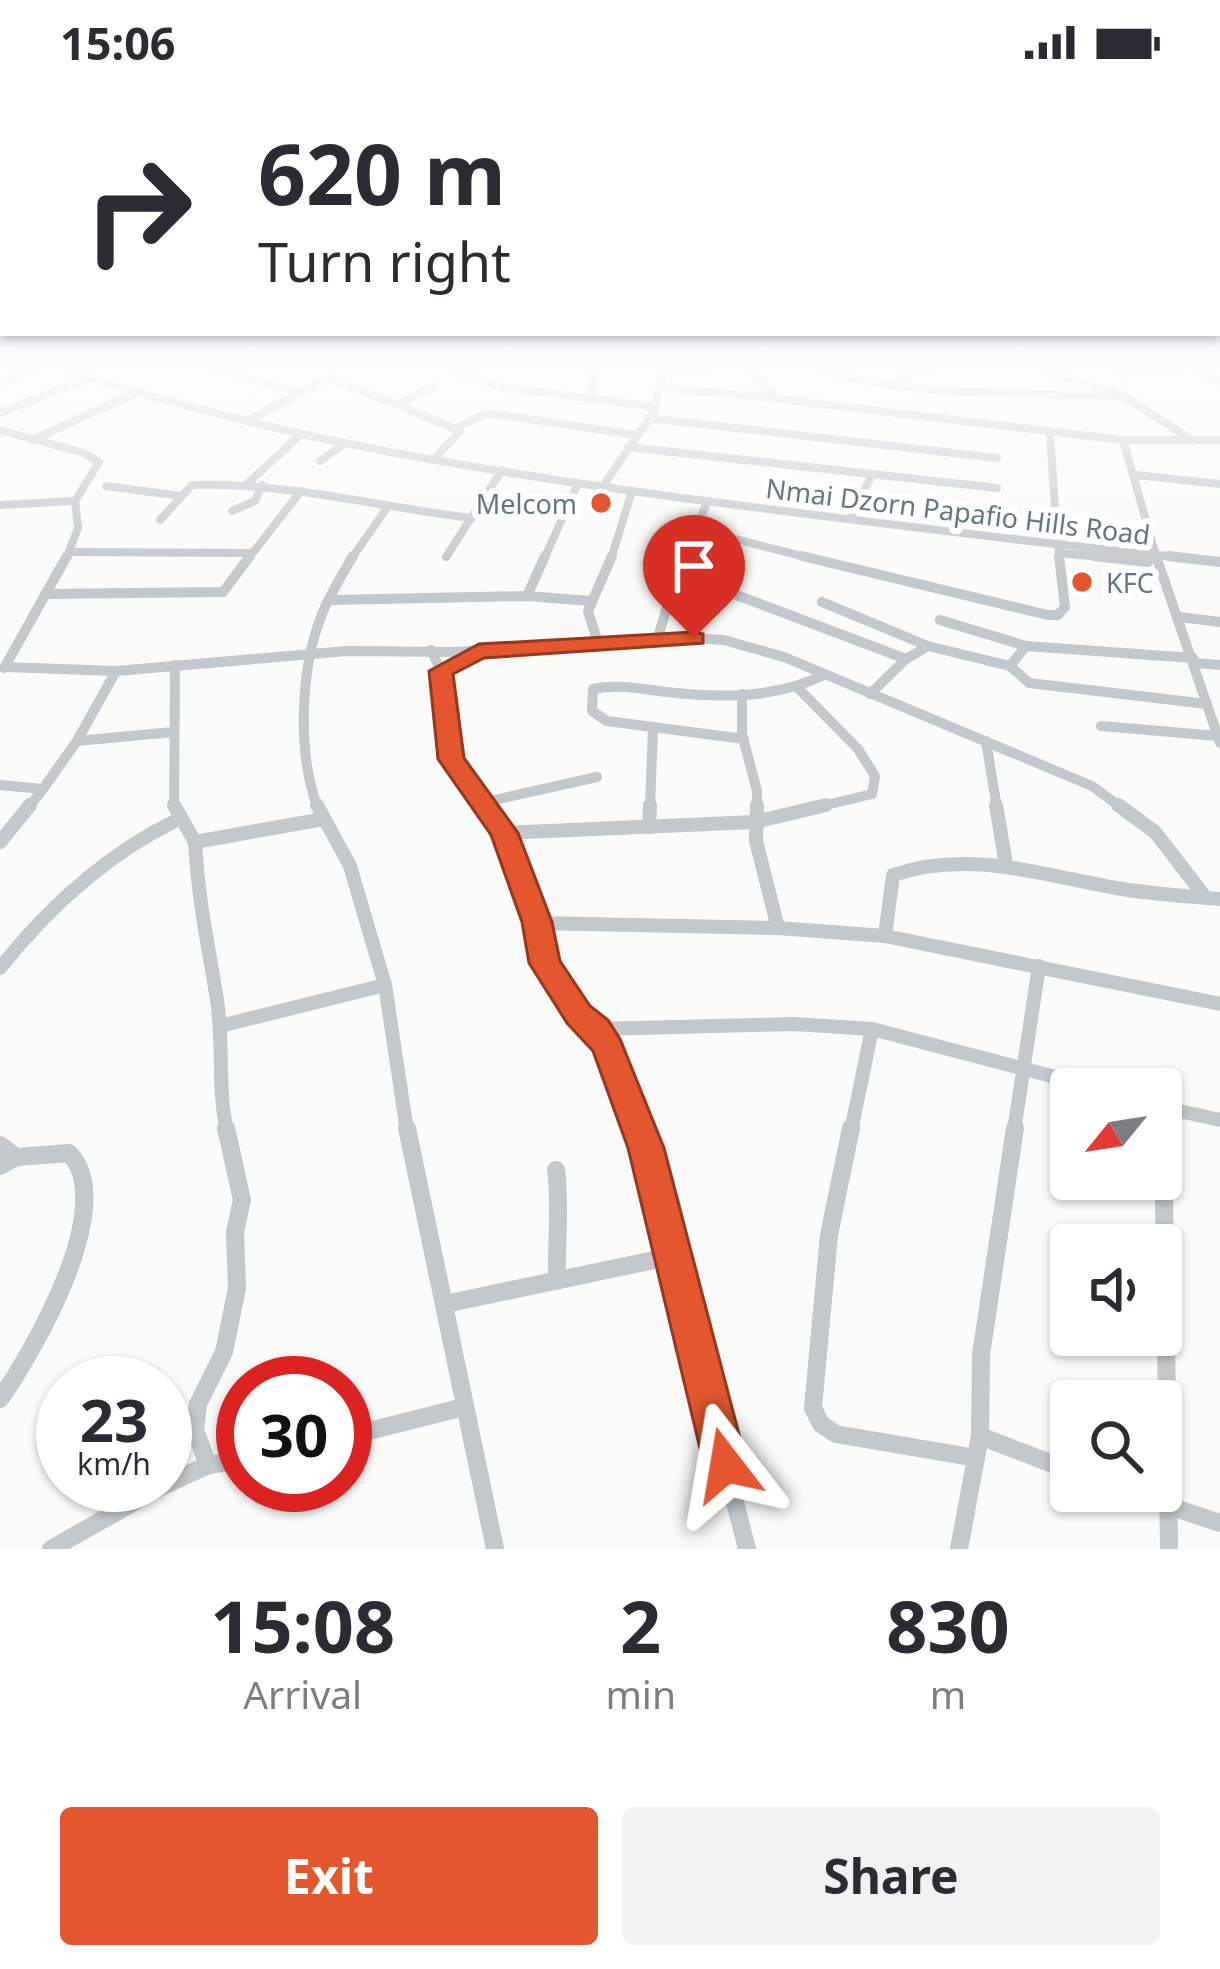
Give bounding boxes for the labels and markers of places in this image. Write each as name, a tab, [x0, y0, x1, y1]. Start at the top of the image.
place label: Melcom	[476, 485, 577, 522]
marker: Melcom	[588, 490, 614, 516]
pin	[643, 515, 745, 638]
place label: KFC	[1106, 564, 1154, 601]
marker: KFC	[1069, 569, 1095, 595]

